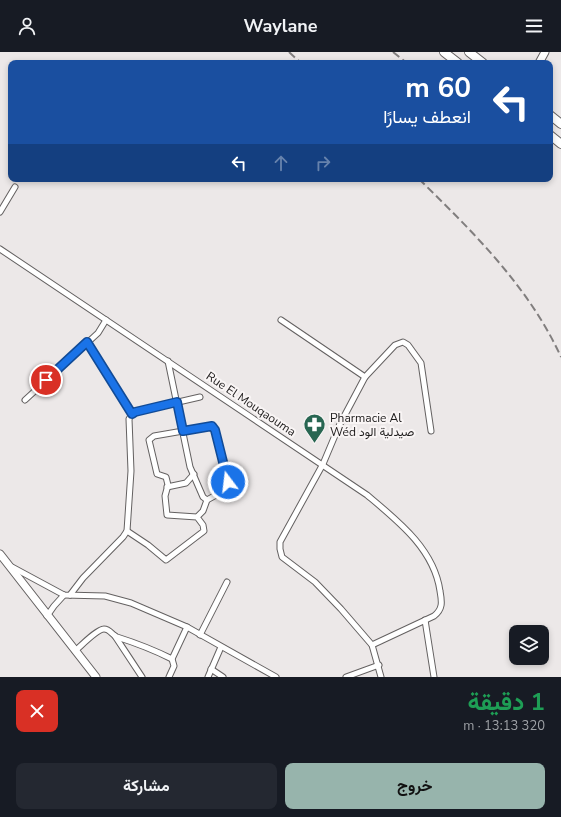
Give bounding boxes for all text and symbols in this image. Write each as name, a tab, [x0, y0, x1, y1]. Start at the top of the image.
text: Waylane	[243, 14, 318, 38]
icon: person	[16, 15, 38, 37]
icon: menu	[523, 15, 545, 37]
text: 60 m	[405, 69, 471, 107]
icon: left	[485, 76, 537, 128]
text: انعطف يسارًا	[383, 105, 471, 129]
icon: left	[228, 152, 250, 174]
icon: ahead	[270, 152, 292, 174]
icon: right	[312, 152, 334, 174]
pin	[29, 363, 63, 397]
street label: Rue El Mouqaouma	[203, 368, 299, 440]
icon: arrive	[35, 369, 57, 391]
place label: Pharmacie Al Wéd صيدلية الود	[330, 410, 414, 440]
pharmacy icon: Pharmacie Al Wéd صيدلية الود	[302, 412, 328, 445]
position arrow	[207, 461, 249, 503]
map controls	[509, 625, 549, 665]
button: layers	[509, 625, 549, 665]
text: 1 دقيقة	[468, 686, 545, 718]
button: close	[16, 690, 58, 732]
text: 320 m · 13:13	[463, 717, 545, 735]
button: مشاركة	[16, 763, 277, 809]
button: خروج	[285, 763, 545, 809]

